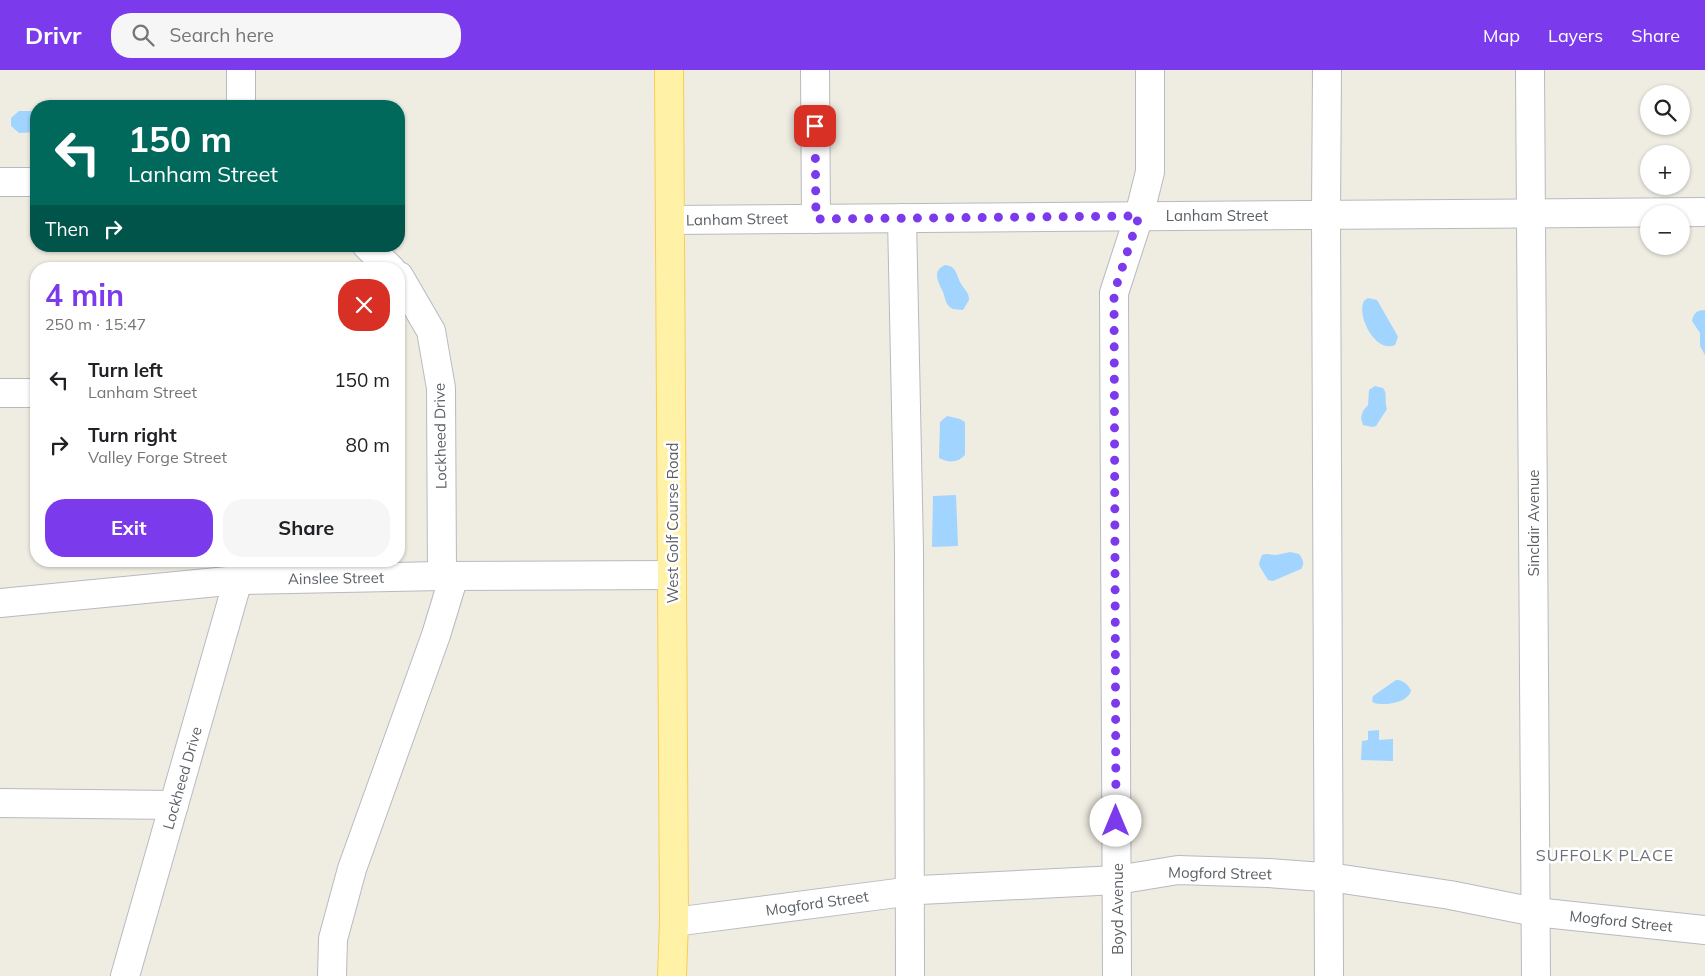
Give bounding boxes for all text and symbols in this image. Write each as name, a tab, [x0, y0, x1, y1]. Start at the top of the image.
search box	[111, 13, 461, 58]
text: Drivr	[25, 20, 81, 50]
icon: search	[129, 21, 157, 49]
text: Search here	[169, 23, 274, 47]
text: Map	[1483, 24, 1520, 47]
text: Layers	[1548, 24, 1603, 47]
text: Share	[1631, 24, 1680, 47]
map controls	[1640, 85, 1690, 255]
button: search	[1640, 85, 1690, 135]
pin	[794, 105, 836, 147]
icon: arrive	[801, 112, 829, 140]
text: 150 m	[128, 117, 232, 161]
icon: left	[45, 120, 110, 185]
button: +	[1640, 145, 1690, 195]
text: Lanham Street	[128, 160, 278, 188]
button: −	[1640, 205, 1690, 255]
street label: Lanham Street	[1166, 206, 1268, 225]
street label: Lanham Street	[686, 209, 788, 229]
icon: right	[99, 215, 127, 243]
text: Then	[45, 217, 89, 241]
text: 4 min	[45, 276, 124, 314]
button: close	[338, 279, 390, 331]
text: 250 m · 15:47	[45, 314, 146, 334]
text: Turn left	[88, 358, 163, 382]
icon: left	[45, 366, 73, 394]
text: 150 m	[334, 368, 390, 392]
text: Lanham Street	[88, 382, 197, 402]
street label: Lockheed Drive	[430, 383, 450, 489]
text: Turn right	[88, 423, 177, 447]
icon: right	[45, 431, 73, 459]
text: 80 m	[346, 433, 390, 457]
street label: West Golf Course Road	[663, 442, 682, 604]
text: Valley Forge Street	[88, 447, 227, 467]
street label: Sinclair Avenue	[1524, 470, 1543, 576]
button: Exit	[45, 499, 213, 557]
button: Share	[223, 499, 390, 557]
street label: Ainslee Street	[288, 568, 384, 588]
street label: Lockheed Drive	[158, 724, 206, 832]
position arrow	[1089, 794, 1141, 846]
district label: SUFFOLK PLACE	[1536, 845, 1674, 865]
street label: Boyd Avenue	[1108, 863, 1127, 955]
street label: Mogford Street	[1168, 863, 1272, 883]
street label: Mogford Street	[764, 886, 870, 920]
street label: Mogford Street	[1568, 906, 1674, 936]

